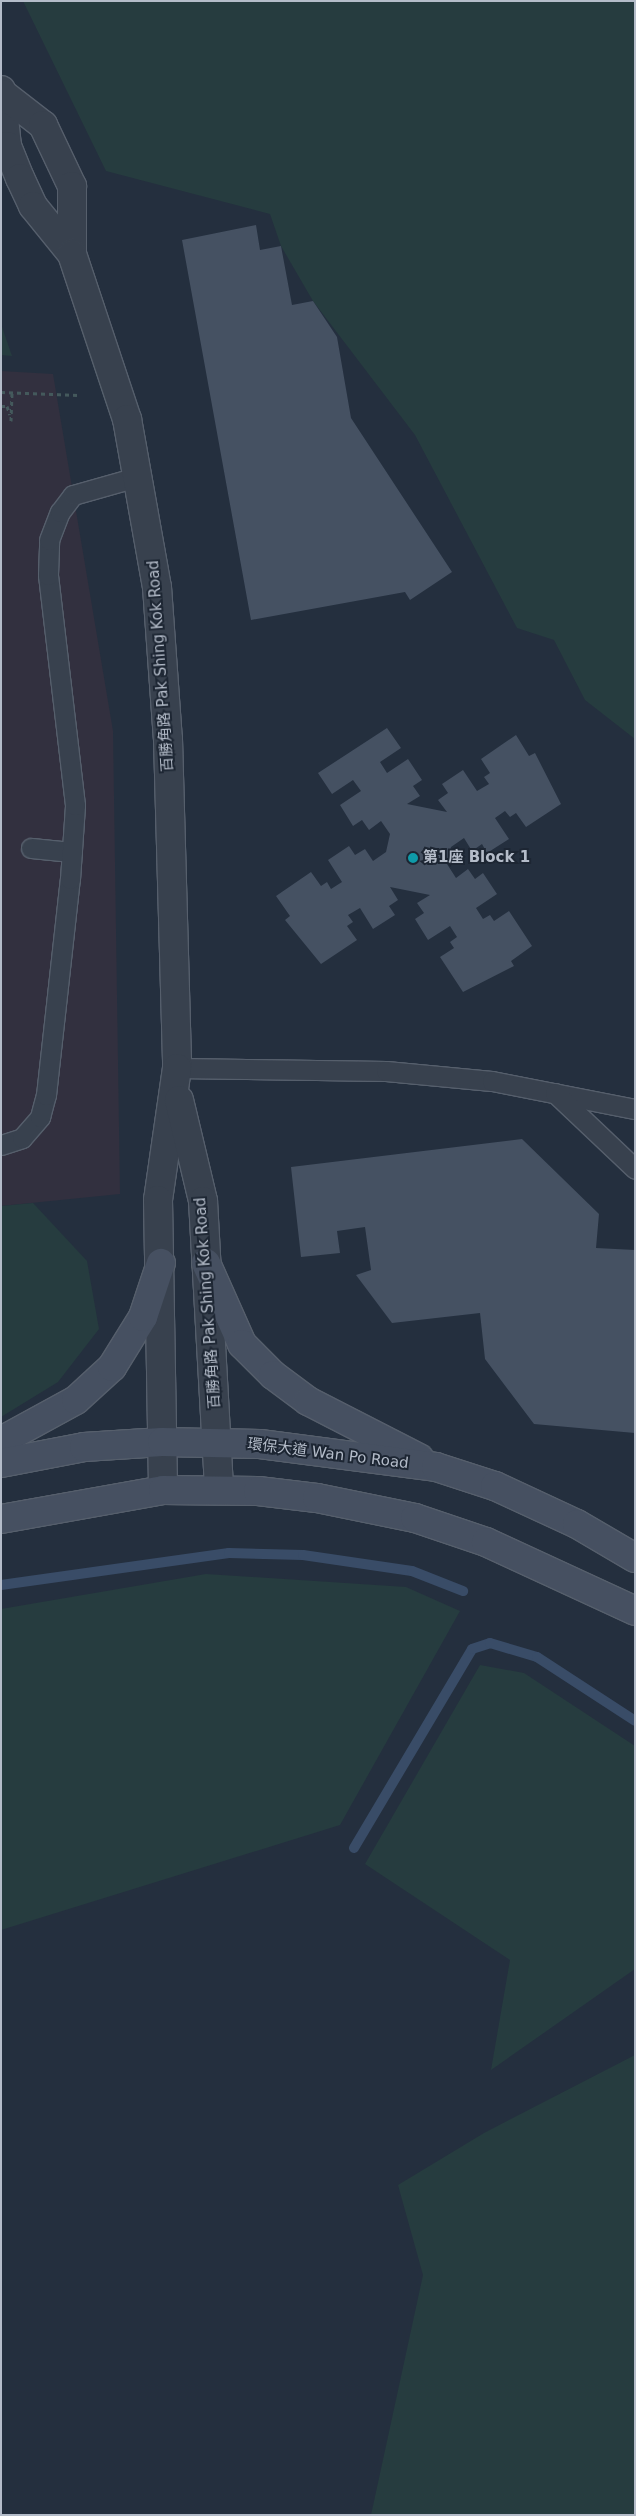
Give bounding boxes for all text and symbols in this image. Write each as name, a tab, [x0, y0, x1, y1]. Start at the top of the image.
street label: 百勝角路 Pak Shing Kok Road	[145, 560, 177, 772]
place label: 第1座 Block 1	[423, 849, 530, 867]
marker: 第1座 Block 1	[407, 852, 419, 864]
street label: 百勝角路 Pak Shing Kok Road	[192, 1197, 224, 1409]
street label: 環保大道 Wan Po Road	[246, 1435, 410, 1473]

